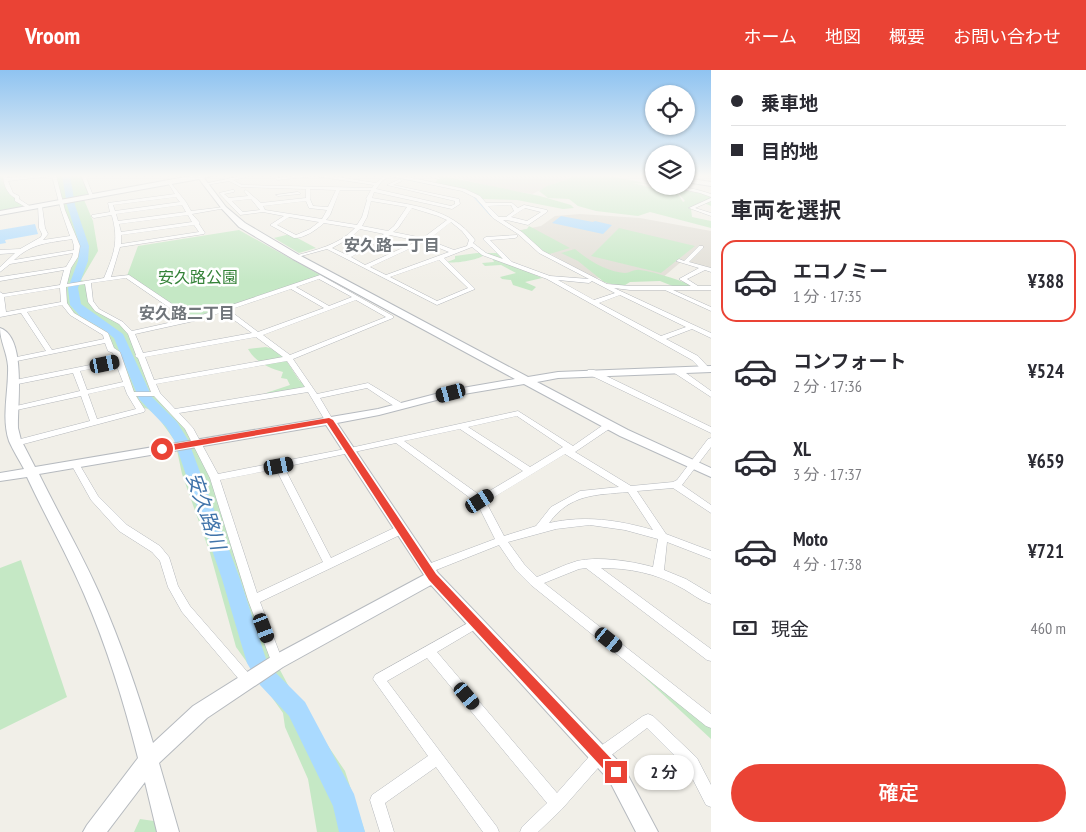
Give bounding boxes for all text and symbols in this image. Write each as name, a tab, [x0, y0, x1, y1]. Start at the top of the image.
text: Vroom	[25, 20, 80, 51]
text: ホーム	[744, 25, 797, 48]
text: 地図	[825, 25, 861, 48]
text: 概要	[889, 25, 925, 48]
text: お問い合わせ	[953, 25, 1061, 48]
map controls	[645, 85, 695, 195]
button: locate	[645, 85, 695, 135]
text: 乗車地	[761, 91, 818, 115]
text: 目的地	[761, 139, 818, 163]
button: layers	[645, 145, 695, 195]
text: 車両を選択	[731, 196, 841, 224]
district label: 安久路一丁目	[344, 235, 440, 255]
icon: car	[733, 259, 778, 304]
text: エコノミー	[793, 259, 888, 283]
park label: 安久路公園	[158, 267, 238, 287]
text: ¥388	[1028, 269, 1064, 293]
text: 1 分 · 17:35	[793, 286, 862, 306]
district label: 安久路二丁目	[139, 303, 235, 323]
icon: car	[733, 349, 778, 394]
text: コンフォート	[793, 349, 906, 373]
car	[88, 354, 121, 374]
text: ¥524	[1028, 359, 1064, 383]
text: 2 分 · 17:36	[793, 376, 862, 396]
car	[434, 382, 467, 404]
text: XL	[793, 437, 811, 461]
route start	[151, 438, 173, 460]
icon: car	[733, 439, 778, 484]
text: ¥659	[1028, 449, 1064, 473]
car	[262, 456, 295, 476]
text: 3 分 · 17:37	[793, 464, 862, 484]
water label: 安久路川	[181, 469, 232, 555]
car	[463, 487, 496, 515]
text: Moto	[793, 527, 828, 551]
icon: car	[733, 529, 778, 574]
text: ¥721	[1028, 539, 1064, 563]
text: 4 分 · 17:38	[793, 554, 862, 574]
car	[251, 611, 276, 645]
icon: cash	[731, 614, 759, 642]
text: 現金	[771, 617, 809, 641]
text: 460 m	[1031, 618, 1066, 638]
car	[592, 625, 625, 655]
car	[451, 680, 482, 712]
callout: 2 分	[634, 754, 694, 790]
route end	[605, 761, 627, 783]
text: 2 分	[651, 762, 677, 782]
button: 確定	[731, 764, 1066, 822]

